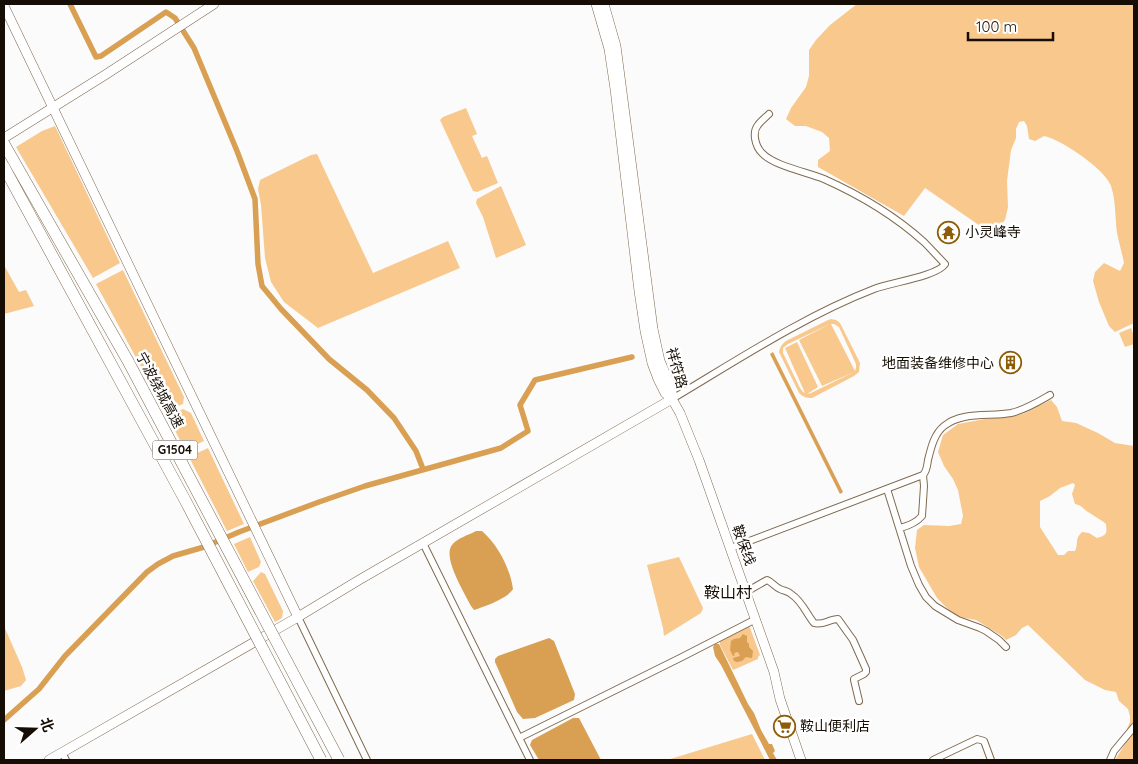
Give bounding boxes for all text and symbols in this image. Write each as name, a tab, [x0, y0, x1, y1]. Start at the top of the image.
scale bar	[968, 10, 1053, 42]
text: 100 m	[976, 17, 1017, 36]
temple icon: 小灵峰寺	[937, 220, 961, 244]
place label: 小灵峰寺	[965, 223, 1021, 241]
street label: 祥符路	[663, 345, 691, 391]
street label: 宁波绕城高速	[132, 349, 188, 431]
building icon: 地面装备维修中心	[998, 351, 1022, 375]
place label: 地面装备维修中心	[882, 354, 994, 372]
road number: G1504	[152, 440, 198, 460]
street label: 鞍保线	[728, 522, 760, 568]
district label: 鞍山村	[704, 582, 752, 602]
north arrow	[10, 704, 60, 754]
supermarket icon: 鞍山便利店	[772, 714, 796, 738]
text: 北	[36, 715, 58, 734]
place label: 鞍山便利店	[800, 717, 870, 735]

